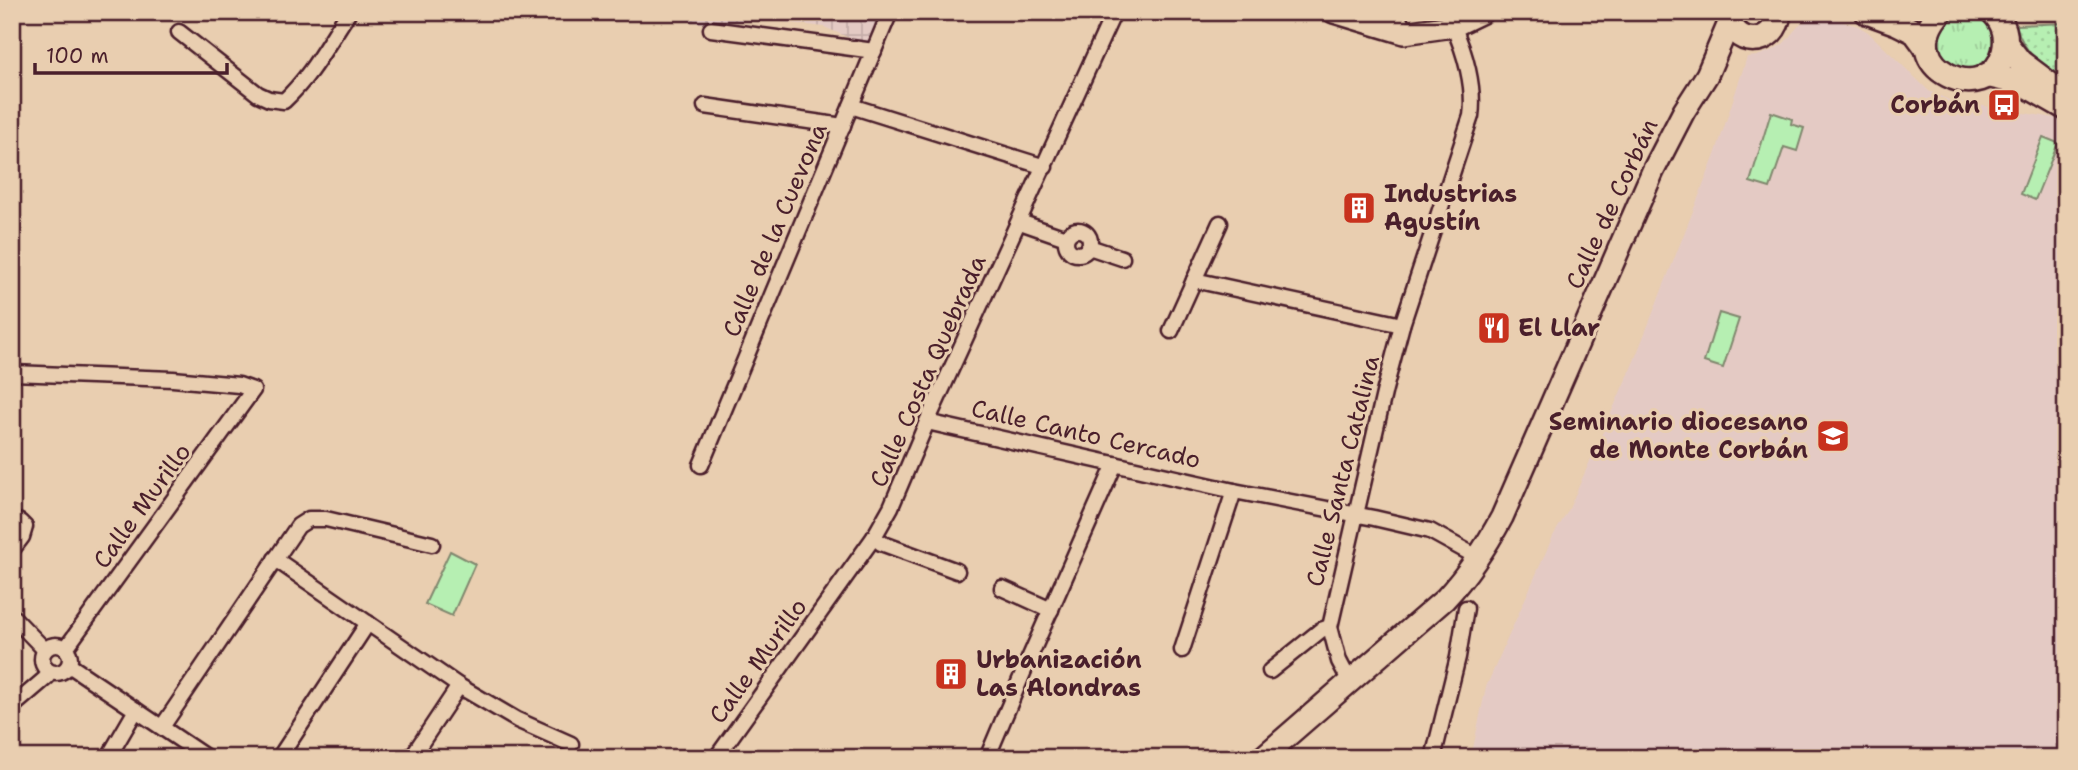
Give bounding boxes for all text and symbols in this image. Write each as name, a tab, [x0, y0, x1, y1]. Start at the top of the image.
scale bar	[35, 32, 228, 76]
text: 100 m	[46, 42, 109, 70]
bus stop icon: Corbán	[1985, 86, 2023, 124]
place label: Corbán	[1890, 89, 1980, 121]
street label: Calle de Corbán	[1558, 114, 1666, 294]
street label: Calle de la Cuevona	[715, 118, 835, 342]
place label: Industrias Agustín	[1384, 178, 1517, 238]
building icon: Industrias Agustín	[1340, 189, 1378, 227]
street label: Calle Costa Quebrada	[862, 250, 994, 492]
restaurant icon: El Llar	[1475, 309, 1513, 347]
place label: El Llar	[1518, 312, 1600, 344]
street label: Calle Santa Catalina	[1299, 352, 1387, 590]
street label: Calle Canto Cercado	[968, 392, 1204, 476]
place label: Seminario diocesano de Monte Corbán	[1549, 406, 1808, 466]
school or university icon: Seminario diocesano de Monte Corbán	[1814, 417, 1852, 455]
street label: Calle Murillo	[86, 437, 198, 575]
street label: Calle Murillo	[702, 592, 814, 730]
place label: Urbanización Las Alondras	[976, 644, 1142, 704]
building icon: Urbanización Las Alondras	[932, 655, 970, 693]

